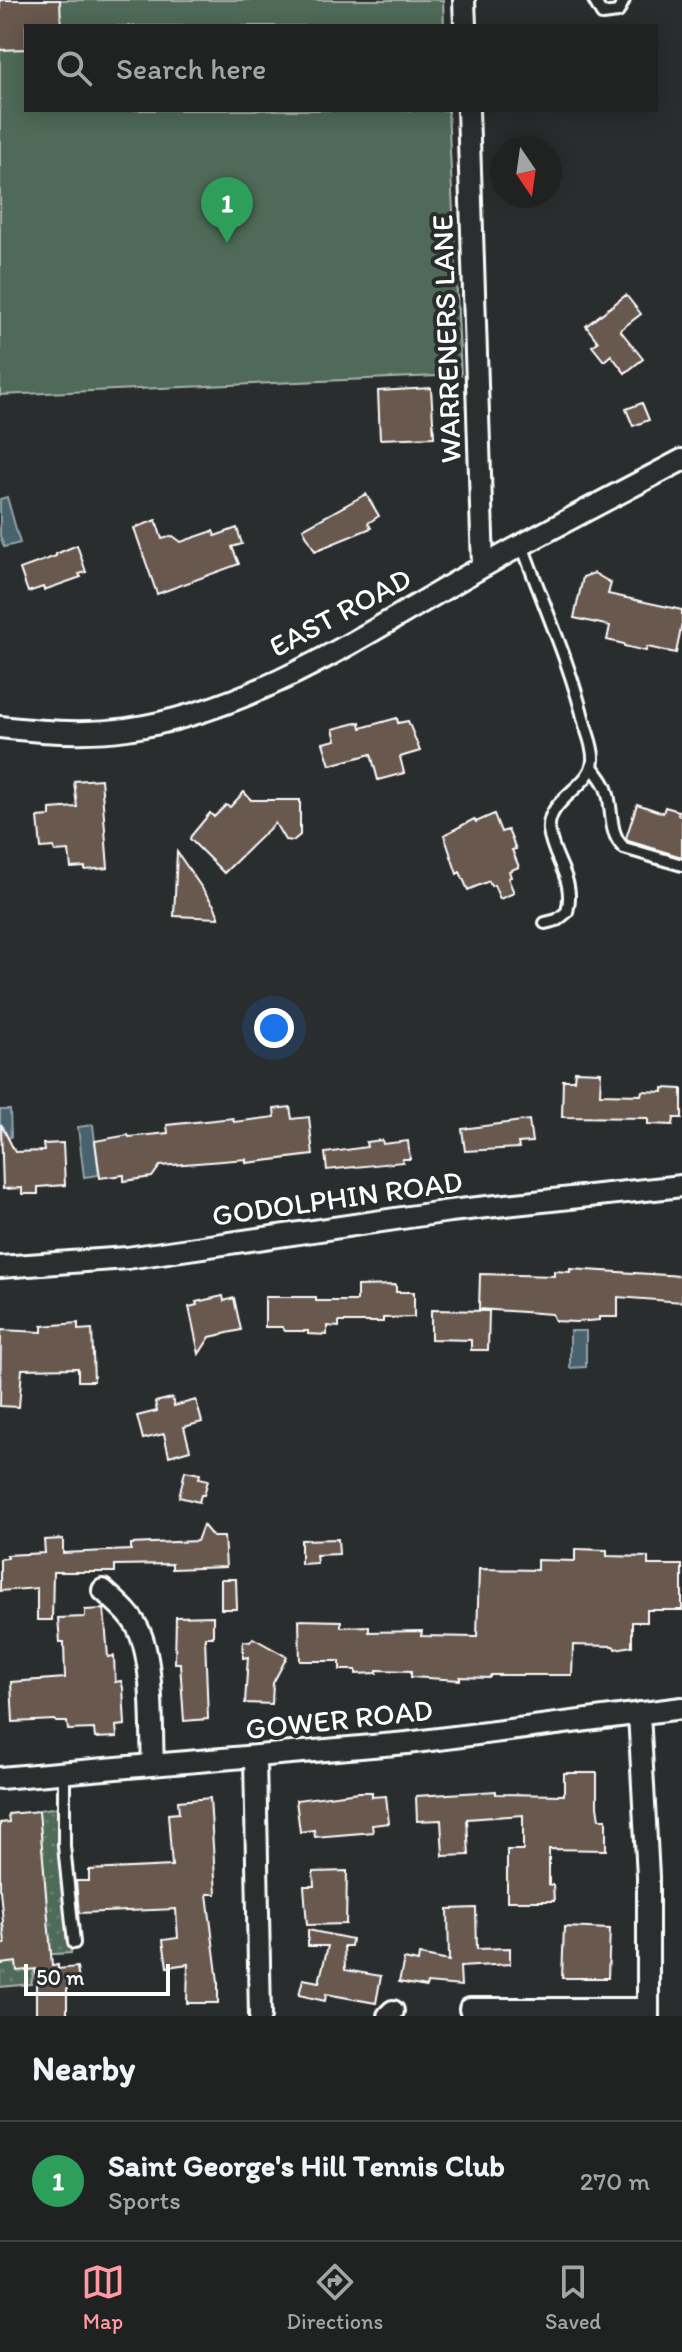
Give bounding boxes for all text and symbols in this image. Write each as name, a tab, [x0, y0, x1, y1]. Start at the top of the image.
search box	[24, 24, 658, 112]
icon: search	[52, 46, 96, 90]
text: Search here	[116, 50, 266, 87]
north arrow	[490, 136, 562, 208]
pin: 1	[201, 177, 253, 243]
street label: WARRENERS LANE	[423, 214, 469, 464]
street label: EAST ROAD	[263, 559, 417, 665]
your location	[254, 1008, 294, 1048]
street label: GODOLPHIN ROAD	[209, 1162, 465, 1234]
street label: GOWER ROAD	[244, 1691, 434, 1747]
scale bar	[24, 1960, 170, 1996]
text: 50 m	[36, 1964, 85, 1991]
text: Nearby	[32, 2048, 135, 2089]
text: Saint George's Hill Tennis Club	[108, 2147, 505, 2184]
text: 1	[52, 2165, 64, 2197]
text: 270 m	[580, 2165, 650, 2197]
text: Sports	[108, 2184, 181, 2216]
tab: Map	[81, 2260, 125, 2335]
tab: Directions	[287, 2260, 383, 2335]
tab: Saved	[545, 2260, 601, 2335]

